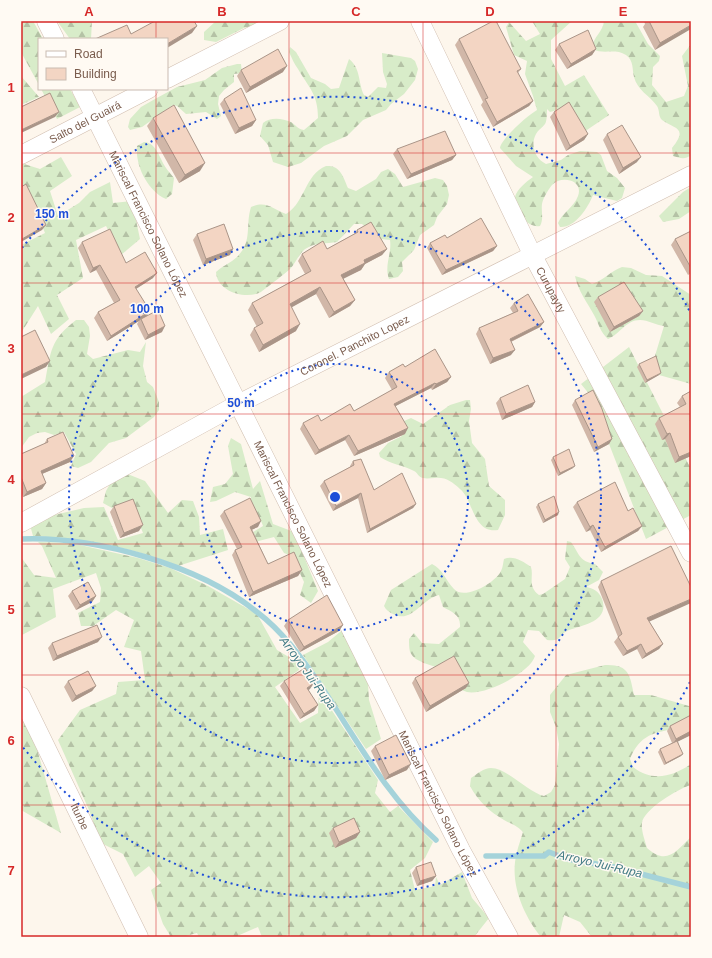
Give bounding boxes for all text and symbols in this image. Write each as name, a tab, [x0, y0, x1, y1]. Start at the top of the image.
text: A	[84, 4, 94, 19]
text: B	[217, 4, 227, 19]
text: C	[351, 4, 361, 19]
text: D	[485, 4, 495, 19]
text: E	[619, 4, 628, 19]
legend	[38, 38, 168, 90]
text: Road	[74, 47, 103, 61]
text: Building	[74, 67, 117, 81]
text: 1	[7, 80, 15, 95]
street label: Salto del Guairá	[47, 98, 124, 145]
street label: Mariscal Francisco Solano López	[107, 149, 190, 299]
text: 150 m	[35, 207, 69, 221]
text: 2	[7, 210, 15, 225]
street label: Curupayty	[534, 265, 568, 315]
text: 100 m	[130, 302, 164, 316]
street label: Coronel. Panchito Lopez	[298, 313, 411, 378]
text: 3	[7, 341, 15, 356]
text: 50 m	[227, 396, 255, 410]
street label: Mariscal Francisco Solano López	[252, 439, 335, 589]
text: 4	[7, 472, 15, 487]
centre of rings	[328, 490, 342, 504]
text: 5	[7, 602, 15, 617]
water label: Arroyo Jui-Rupa	[276, 633, 339, 712]
street label: Mariscal Francisco Solano López	[396, 729, 481, 879]
text: 6	[7, 733, 15, 748]
street label: Iturbe	[68, 801, 92, 832]
water label: Arroyo Jui-Rupa	[555, 847, 644, 881]
text: 7	[7, 863, 15, 878]

